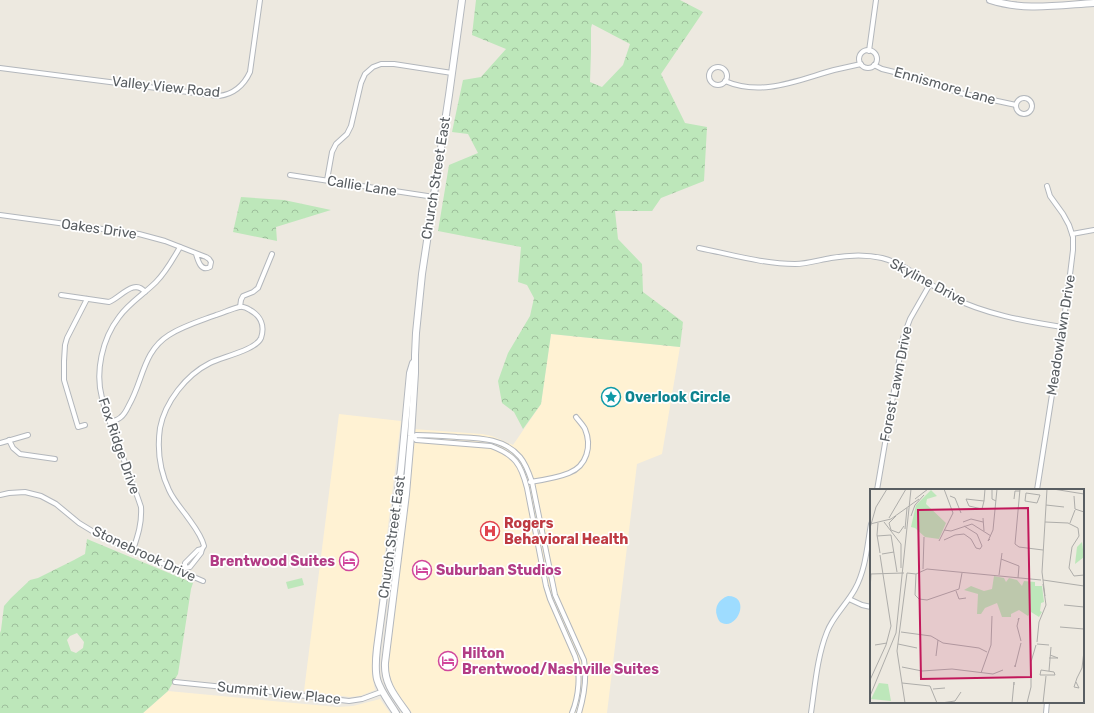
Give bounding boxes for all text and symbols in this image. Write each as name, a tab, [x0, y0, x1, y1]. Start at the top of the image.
street label: Ennismore Lane	[892, 63, 998, 109]
street label: Valley View Road	[111, 73, 221, 101]
street label: Church Street East	[418, 115, 454, 241]
street label: Callie Lane	[326, 172, 398, 200]
street label: Oakes Drive	[60, 215, 138, 243]
street label: Skyline Drive	[887, 255, 969, 309]
street label: Meadowlawn Drive	[1043, 273, 1079, 397]
street label: Forest Lawn Drive	[876, 325, 916, 443]
place icon: Overlook Circle	[600, 386, 622, 408]
place label: Overlook Circle	[625, 389, 731, 406]
street label: Fox Ridge Drive	[95, 395, 144, 497]
street label: Church Street East	[375, 474, 409, 600]
inset map	[870, 489, 1084, 703]
place label: Rogers Behavioral Health	[504, 515, 628, 548]
hospital icon: Rogers Behavioral Health	[479, 520, 501, 542]
street label: Stonebrook Drive	[89, 523, 199, 586]
hotel icon: Brentwood Suites	[338, 550, 360, 572]
place label: Brentwood Suites	[210, 553, 335, 570]
hotel icon: Suburban Studios	[411, 559, 433, 581]
place label: Suburban Studios	[436, 562, 562, 579]
place label: Hilton Brentwood/Nashville Suites	[462, 645, 659, 678]
hotel icon: Hilton Brentwood/Nashville Suites	[437, 650, 459, 672]
street label: Summit View Place	[216, 678, 342, 708]

